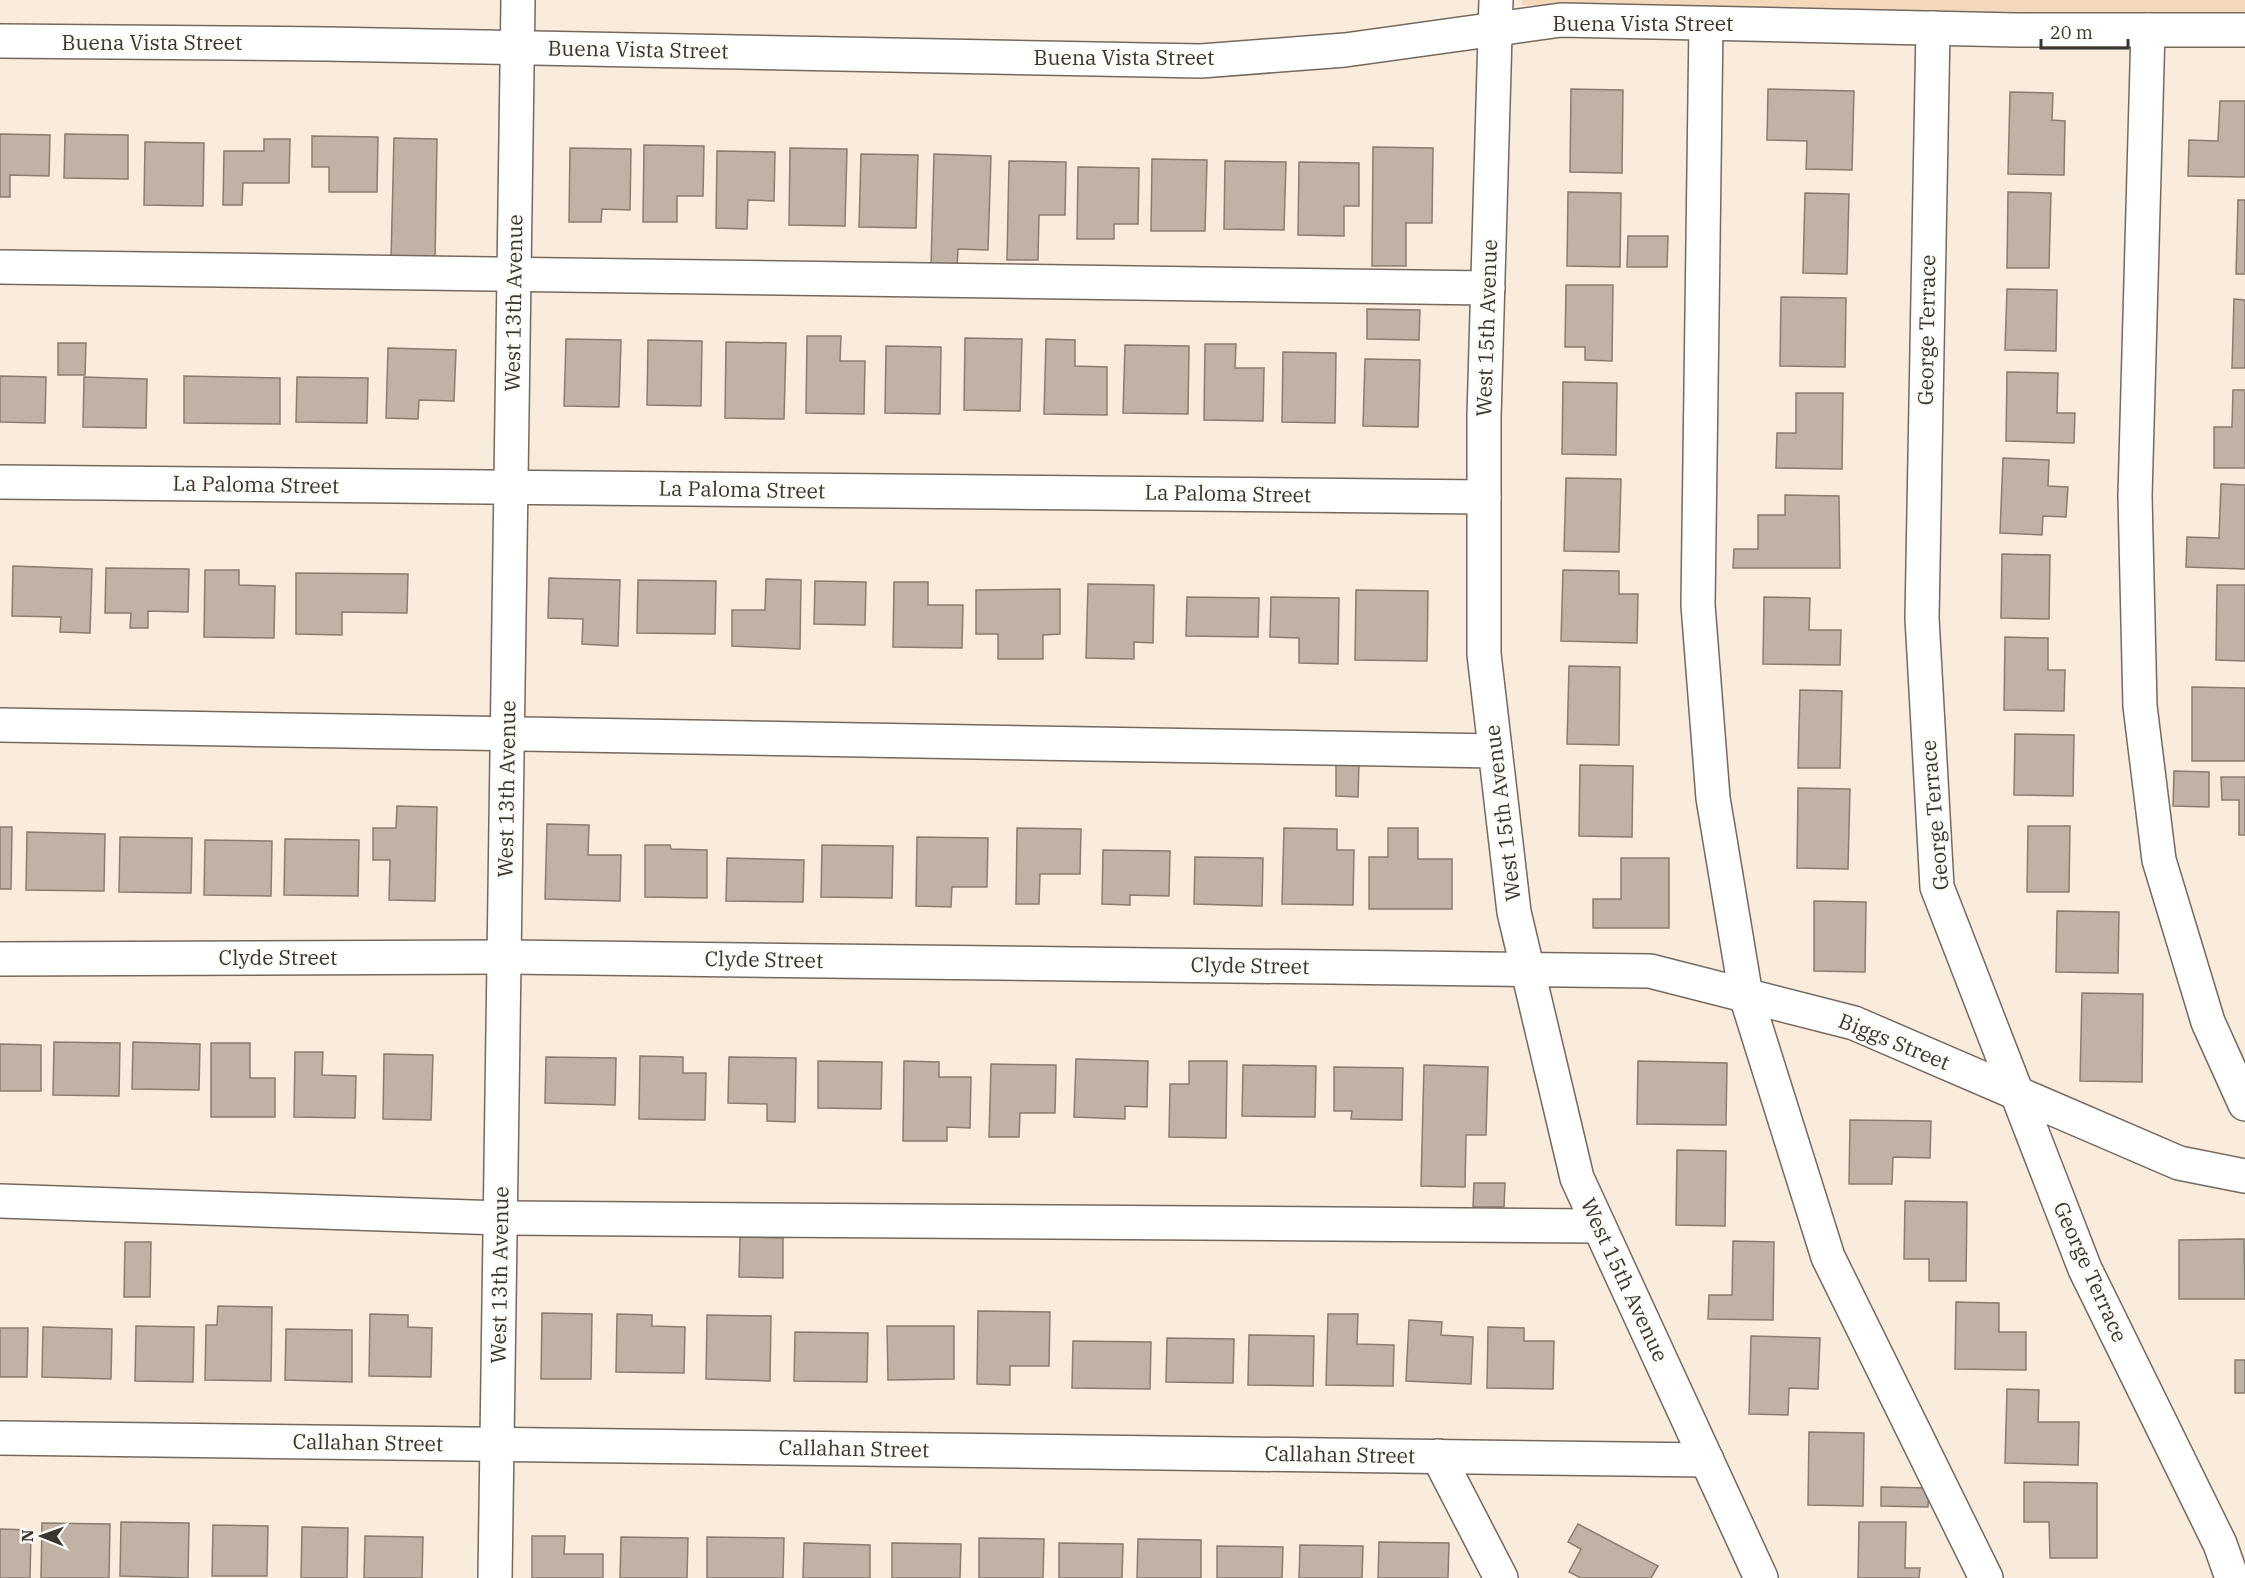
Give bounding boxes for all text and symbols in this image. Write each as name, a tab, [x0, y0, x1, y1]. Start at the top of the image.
street label: Buena Vista Street	[1553, 9, 1733, 37]
scale bar	[2041, 12, 2128, 50]
text: 20 m	[2050, 21, 2093, 44]
street label: Buena Vista Street	[62, 28, 242, 56]
street label: Buena Vista Street	[547, 33, 729, 65]
street label: Buena Vista Street	[1034, 43, 1214, 71]
street label: West 13th Avenue	[497, 214, 529, 392]
street label: West 15th Avenue	[1469, 239, 1503, 417]
street label: George Terrace	[1911, 254, 1941, 406]
street label: La Paloma Street	[172, 469, 340, 499]
street label: La Paloma Street	[658, 474, 826, 504]
street label: La Paloma Street	[1144, 478, 1312, 508]
street label: West 13th Avenue	[490, 700, 522, 878]
street label: West 15th Avenue	[1477, 723, 1527, 903]
street label: George Terrace	[1913, 739, 1955, 891]
street label: Clyde Street	[219, 943, 337, 971]
street label: Clyde Street	[704, 944, 824, 974]
street label: Clyde Street	[1190, 950, 1310, 980]
street label: Biggs Street	[1835, 1006, 1954, 1076]
street label: West 13th Avenue	[483, 1186, 515, 1364]
street label: West 15th Avenue	[1575, 1193, 1675, 1366]
street label: George Terrace	[2047, 1197, 2134, 1346]
street label: Callahan Street	[292, 1427, 444, 1457]
street label: Callahan Street	[778, 1433, 930, 1463]
street label: Callahan Street	[1264, 1439, 1416, 1469]
north arrow	[12, 1506, 72, 1566]
text: N	[17, 1529, 37, 1542]

